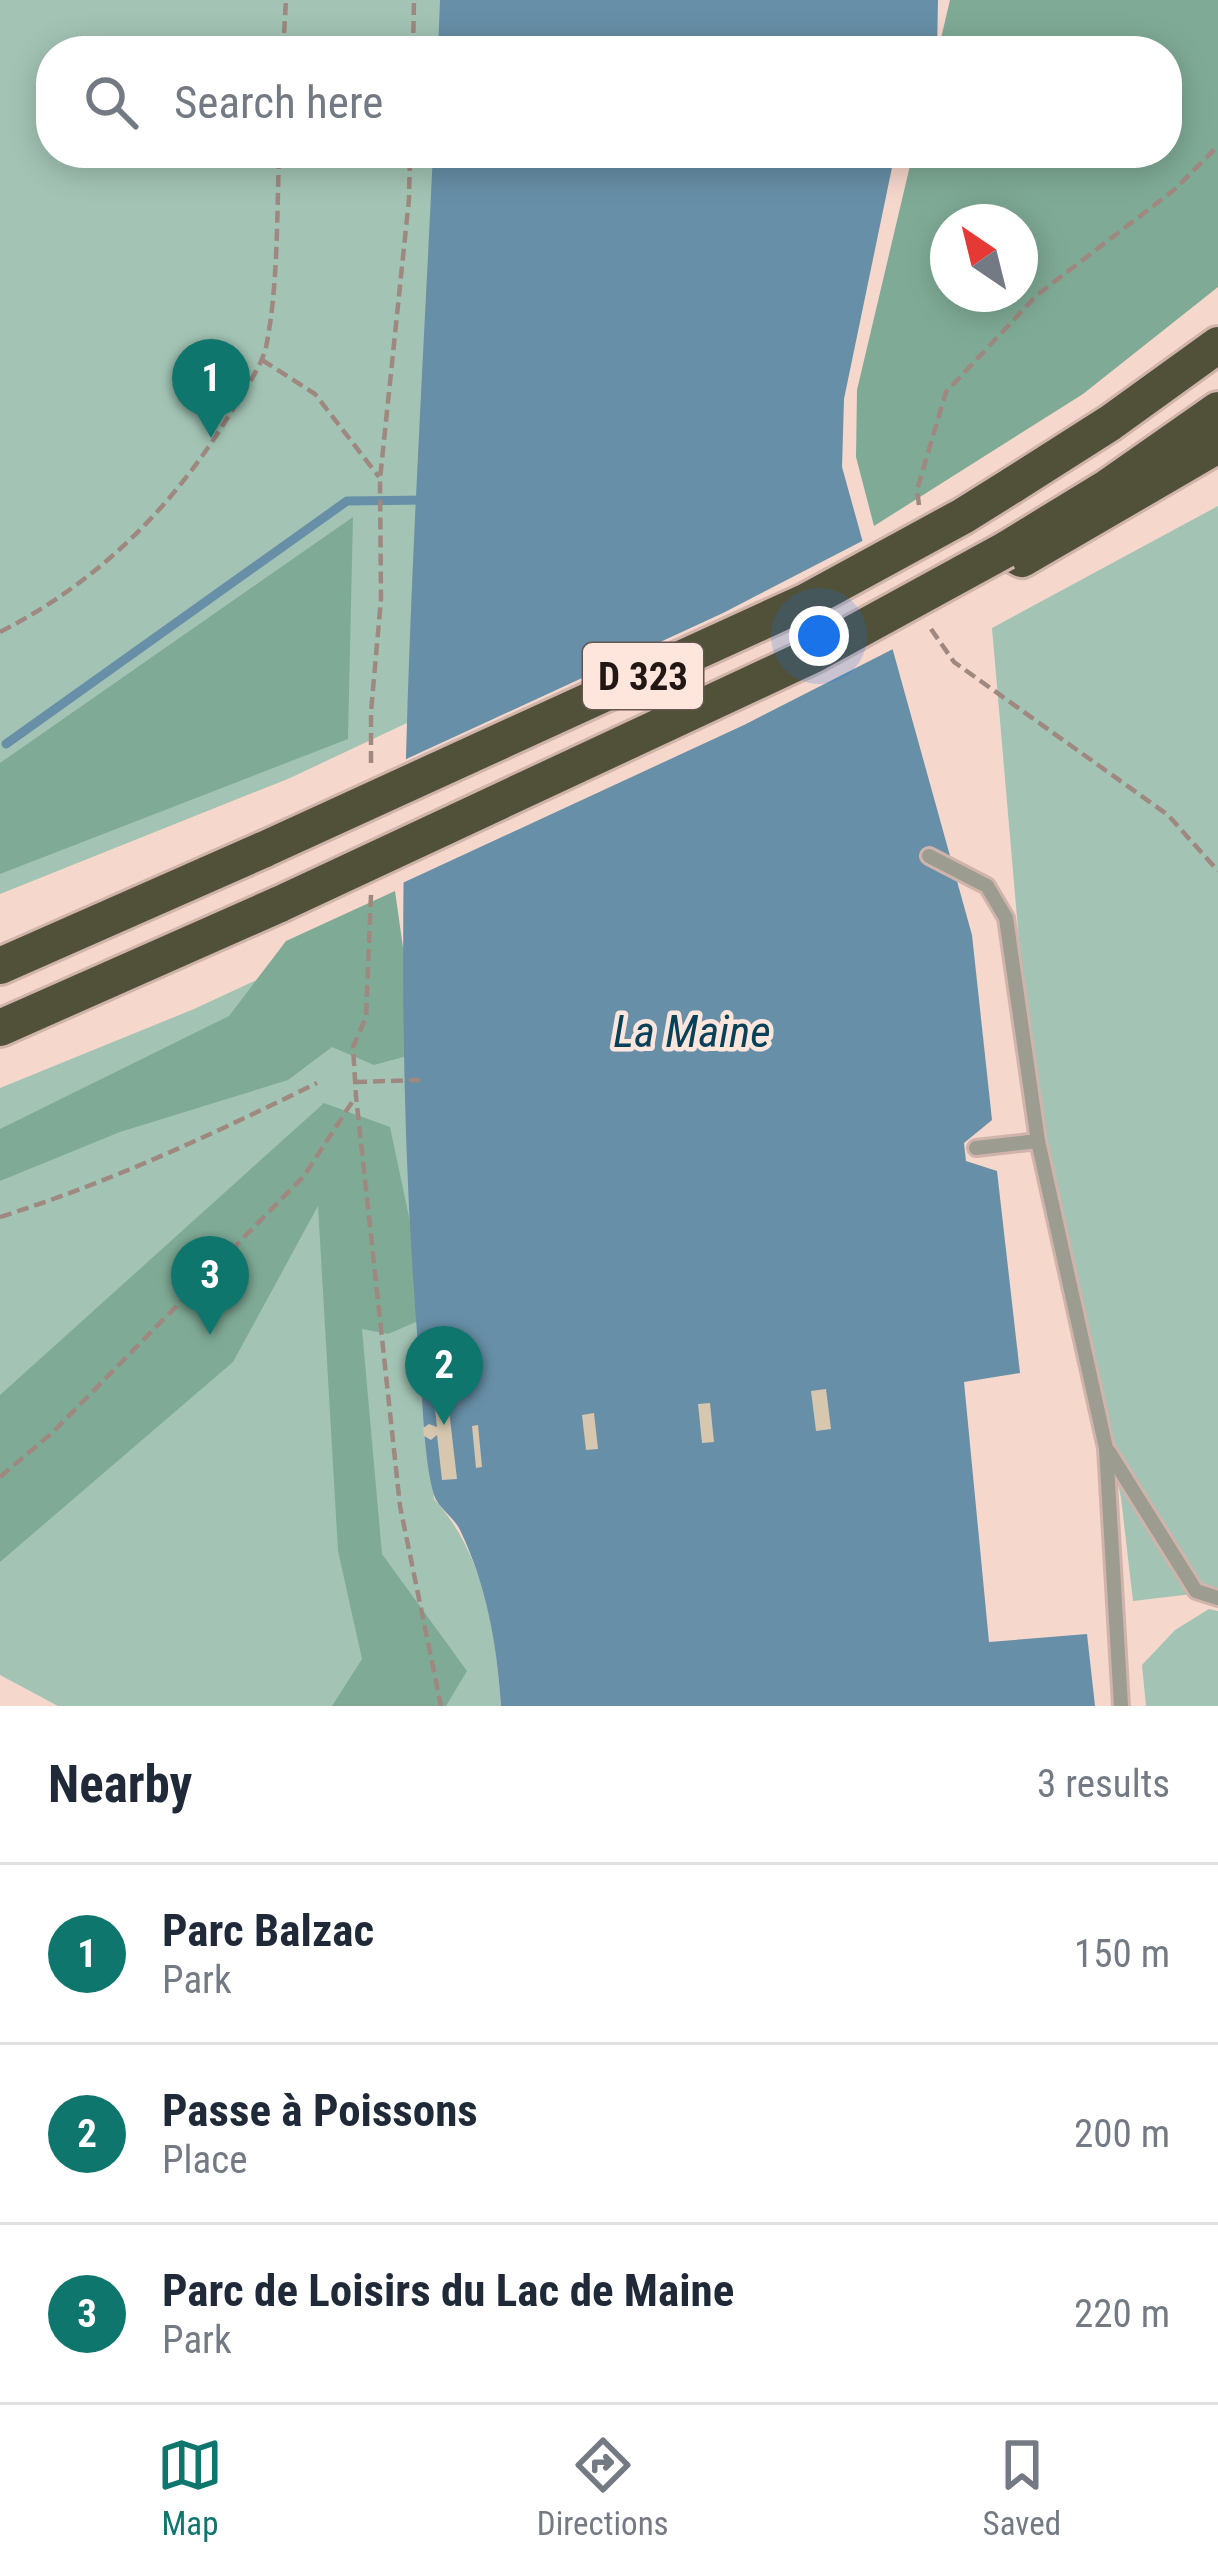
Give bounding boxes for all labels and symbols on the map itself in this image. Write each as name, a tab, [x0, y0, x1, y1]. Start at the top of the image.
north arrow	[930, 204, 1038, 312]
pin: 1	[172, 339, 250, 438]
your location	[789, 606, 849, 666]
road number: D 323	[583, 643, 703, 709]
water label: La Maine	[613, 1005, 771, 1058]
pin: 3	[171, 1236, 249, 1335]
pin: 2	[405, 1326, 483, 1425]

